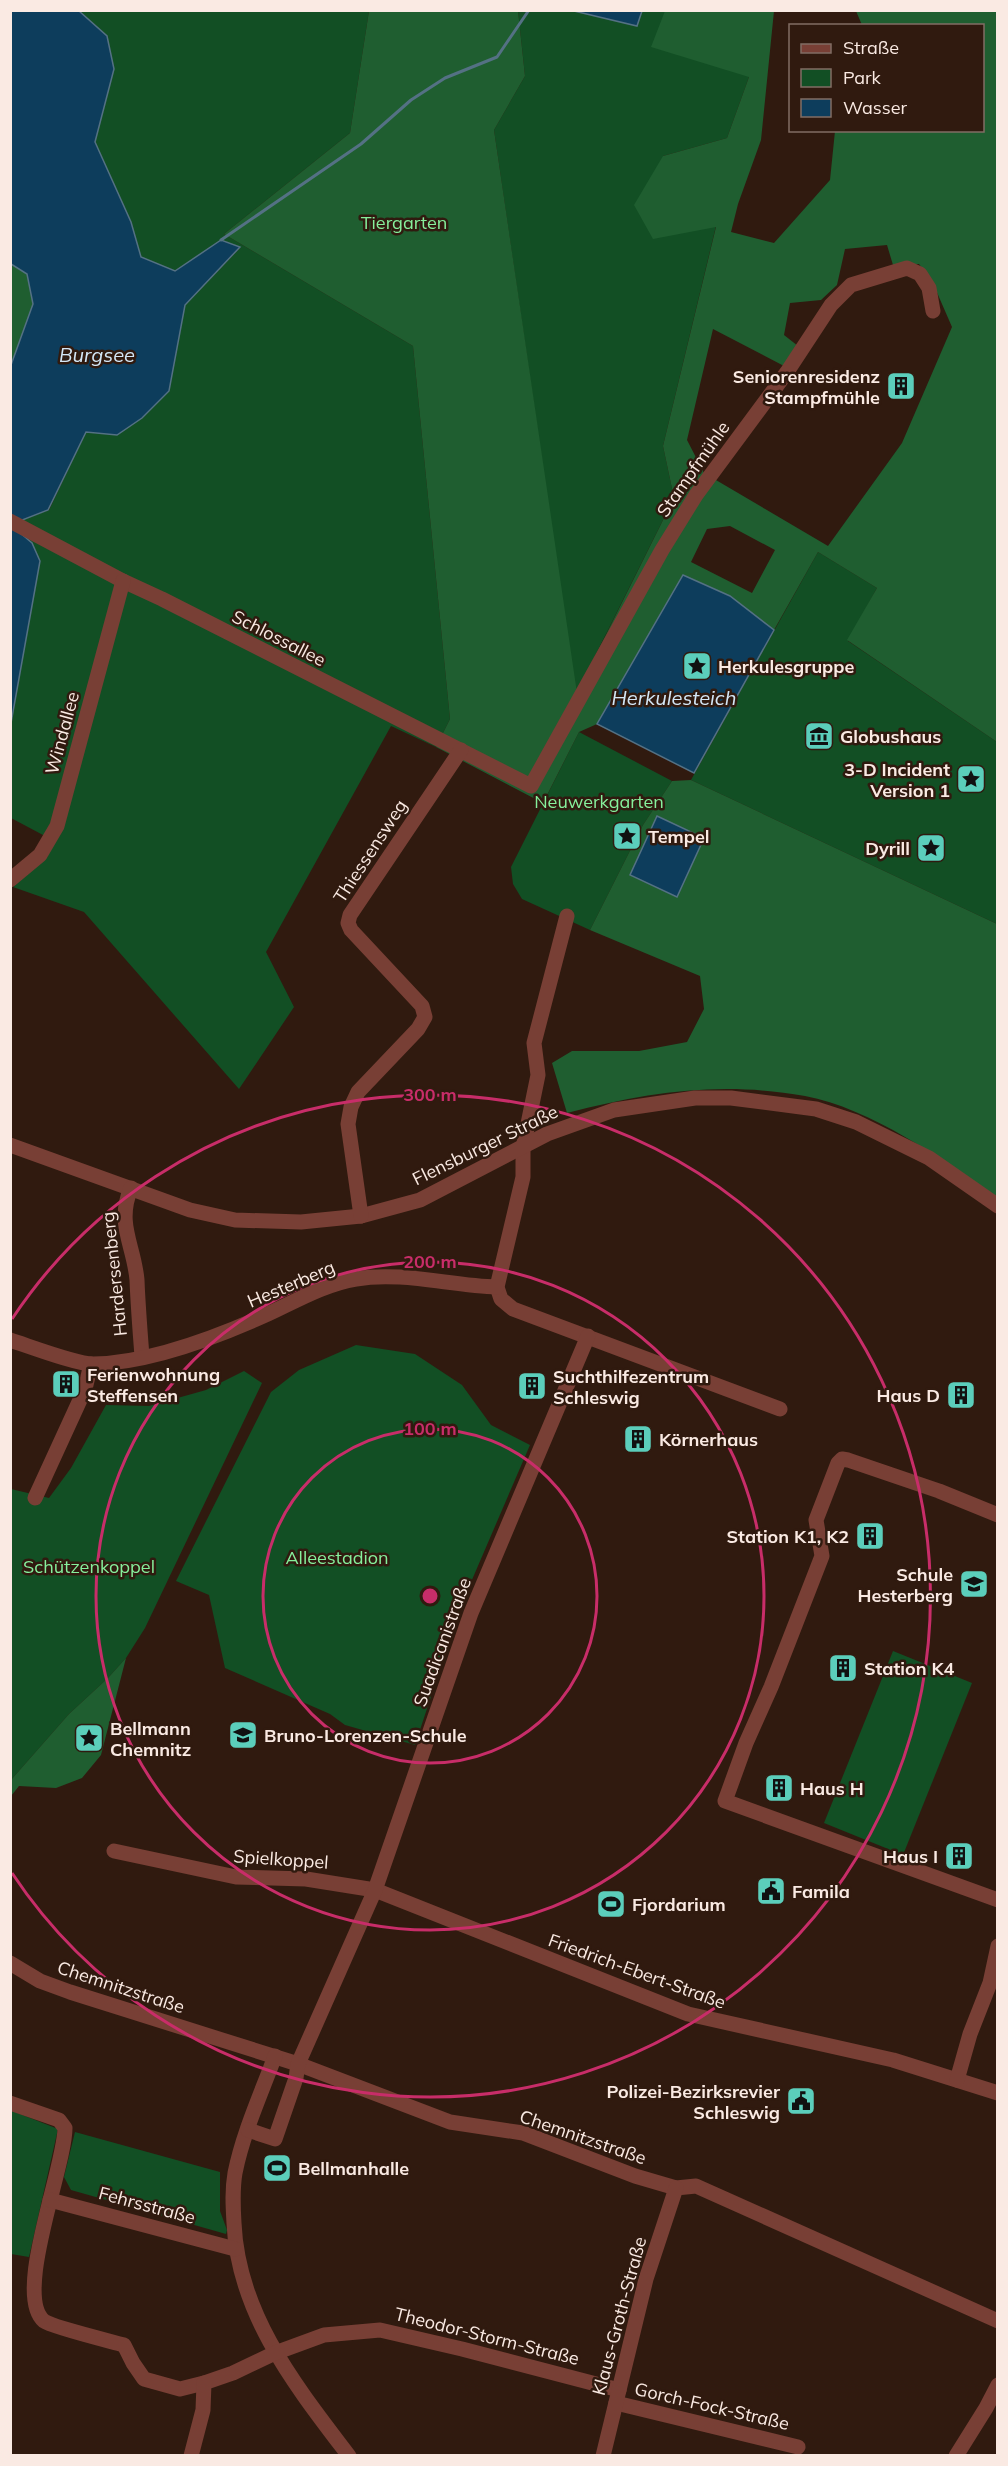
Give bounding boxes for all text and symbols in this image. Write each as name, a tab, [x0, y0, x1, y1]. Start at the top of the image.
legend	[789, 24, 984, 132]
text: Straße	[843, 36, 899, 59]
text: Park	[843, 66, 882, 89]
text: Wasser	[843, 96, 907, 119]
park label: Tiergarten	[361, 211, 447, 234]
water label: Burgsee	[59, 342, 135, 367]
place label: Seniorenresidenz Stampfmühle	[733, 365, 880, 409]
building icon: Seniorenresidenz Stampfmühle	[885, 370, 917, 402]
street label: Stampfmühle	[652, 417, 734, 521]
street label: Schlossallee	[228, 605, 330, 671]
place icon: Herkulesgruppe	[681, 650, 713, 682]
place label: Herkulesgruppe	[718, 655, 854, 678]
water label: Herkulesteich	[612, 685, 736, 710]
street label: Windallee	[40, 689, 84, 777]
museum icon: Globushaus	[803, 720, 835, 752]
place label: Globushaus	[840, 725, 941, 748]
place label: 3-D Incident Version 1	[844, 758, 950, 802]
place icon: 3-D Incident Version 1	[955, 763, 987, 795]
park label: Neuwerkgarten	[534, 790, 664, 813]
street label: Thiessensweg	[328, 795, 412, 907]
place icon: Tempel	[611, 820, 643, 852]
place label: Tempel	[648, 825, 710, 848]
place icon: Dyrill	[915, 832, 947, 864]
place label: Dyrill	[865, 837, 910, 860]
text: 300 m	[403, 1083, 457, 1106]
street label: Flensburger Straße	[408, 1100, 562, 1190]
street label: Hardersenberg	[96, 1211, 132, 1337]
text: 200 m	[403, 1250, 457, 1273]
street label: Hesterberg	[244, 1255, 338, 1313]
place label: Ferienwohnung Steffensen	[87, 1363, 220, 1407]
place label: Suchthilfezentrum Schleswig	[553, 1365, 709, 1409]
building icon: Ferienwohnung Steffensen	[50, 1368, 82, 1400]
building icon: Suchthilfezentrum Schleswig	[516, 1370, 548, 1402]
building icon: Haus D	[945, 1379, 977, 1411]
place label: Haus D	[877, 1384, 940, 1407]
text: 100 m	[403, 1417, 457, 1440]
building icon: Körnerhaus	[622, 1423, 654, 1455]
place label: Körnerhaus	[659, 1428, 758, 1451]
building icon: Station K1, K2	[854, 1520, 886, 1552]
place label: Station K1, K2	[727, 1525, 849, 1548]
park label: Alleestadion	[285, 1546, 389, 1569]
park label: Schützenkoppel	[23, 1555, 155, 1578]
place label: Schule Hesterberg	[857, 1563, 953, 1607]
school or university icon: Schule Hesterberg	[958, 1568, 990, 1600]
street label: Suadicanistraße	[408, 1574, 476, 1710]
centre of rings	[420, 1586, 440, 1606]
building icon: Station K4	[827, 1652, 859, 1684]
place label: Station K4	[864, 1657, 954, 1680]
place label: Bellmann Chemnitz	[110, 1717, 191, 1761]
school or university icon: Bruno-Lorenzen-Schule	[227, 1719, 259, 1751]
place icon: Bellmann Chemnitz	[73, 1722, 105, 1754]
place label: Bruno-Lorenzen-Schule	[264, 1724, 467, 1747]
building icon: Haus H	[763, 1772, 795, 1804]
place label: Haus H	[800, 1777, 864, 1800]
building icon: Haus I	[943, 1840, 975, 1872]
street label: Spielkoppel	[233, 1844, 329, 1874]
place label: Haus I	[883, 1845, 938, 1868]
public building icon: Famila	[755, 1875, 787, 1907]
place label: Famila	[792, 1880, 850, 1903]
sports icon: Fjordarium	[595, 1888, 627, 1920]
place label: Fjordarium	[632, 1893, 726, 1916]
street label: Friedrich-Ebert-Straße	[545, 1928, 729, 2014]
street label: Chemnitzstraße	[54, 1956, 188, 2018]
place label: Polizei-Bezirksrevier Schleswig	[606, 2080, 781, 2124]
public building icon: Polizei-Bezirksrevier Schleswig	[785, 2085, 817, 2117]
street label: Chemnitzstraße	[517, 2105, 649, 2169]
sports icon: Bellmanhalle	[261, 2152, 293, 2184]
place label: Bellmanhalle	[298, 2157, 409, 2180]
street label: Fehrsstraße	[96, 2181, 198, 2229]
street label: Klaus-Groth-Straße	[587, 2234, 651, 2398]
street label: Theodor-Storm-Straße	[392, 2302, 582, 2370]
street label: Gorch-Fock-Straße	[632, 2377, 792, 2435]

